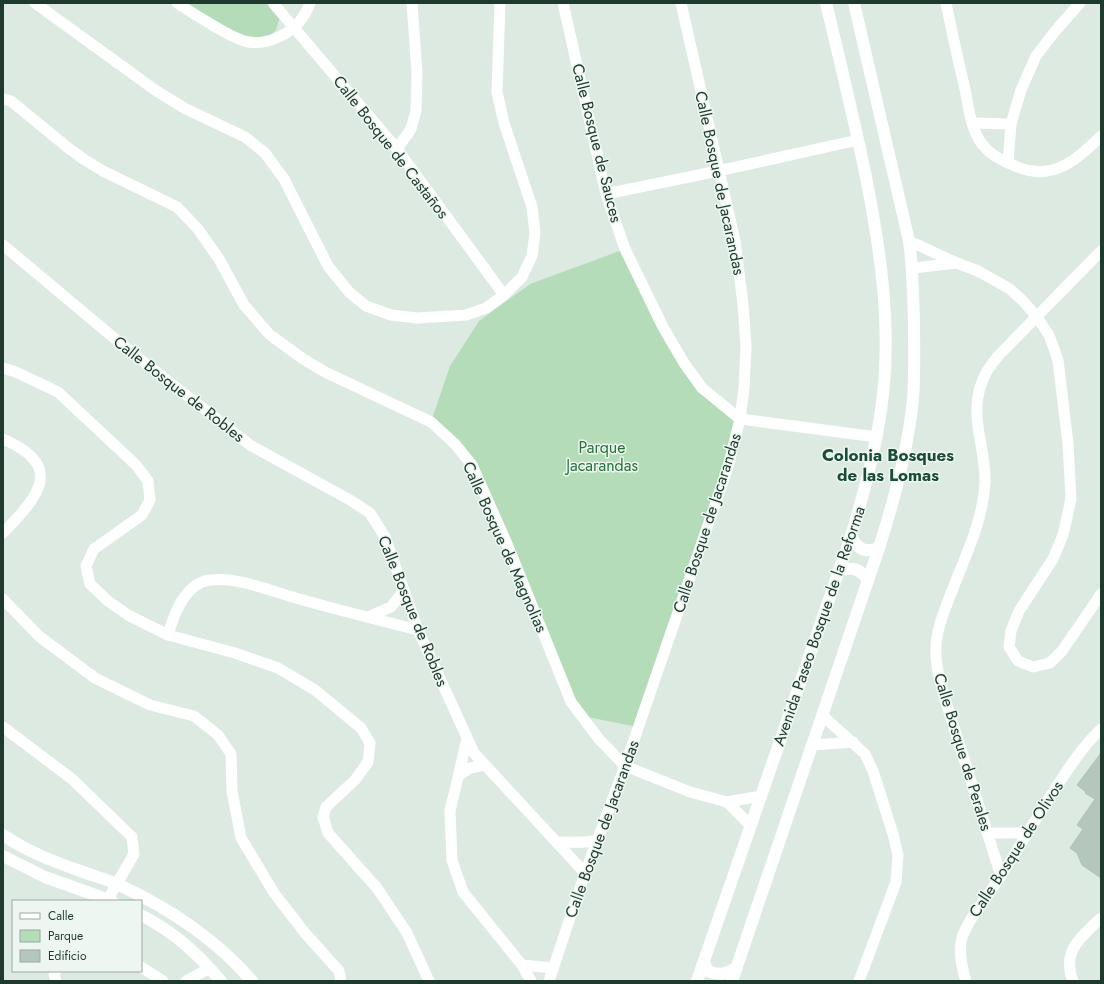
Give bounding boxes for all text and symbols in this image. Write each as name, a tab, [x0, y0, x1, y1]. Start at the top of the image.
street label: Calle Bosque de Sauces	[566, 61, 628, 225]
street label: Calle Bosque de Castaños	[328, 71, 454, 223]
street label: Calle Bosque de Jacarandas	[689, 89, 751, 277]
street label: Calle Bosque de Robles	[108, 330, 250, 448]
street label: Calle Bosque de Jacarandas	[667, 430, 747, 616]
park label: Parque Jacarandas	[564, 436, 638, 477]
district label: Colonia Bosques de las Lomas	[822, 443, 954, 487]
street label: Calle Bosque de Magnolias	[457, 458, 553, 636]
street label: Avenida Paseo Bosque de la Reforma	[767, 503, 871, 749]
street label: Calle Bosque de Robles	[372, 532, 454, 690]
street label: Calle Bosque de Perales	[928, 670, 998, 834]
street label: Calle Bosque de Jacarandas	[559, 737, 645, 921]
street label: Calle Bosque de Olivos	[963, 776, 1069, 922]
legend	[12, 900, 142, 972]
text: Calle	[48, 907, 74, 925]
text: Parque	[48, 927, 83, 945]
text: Edificio	[48, 947, 87, 965]

